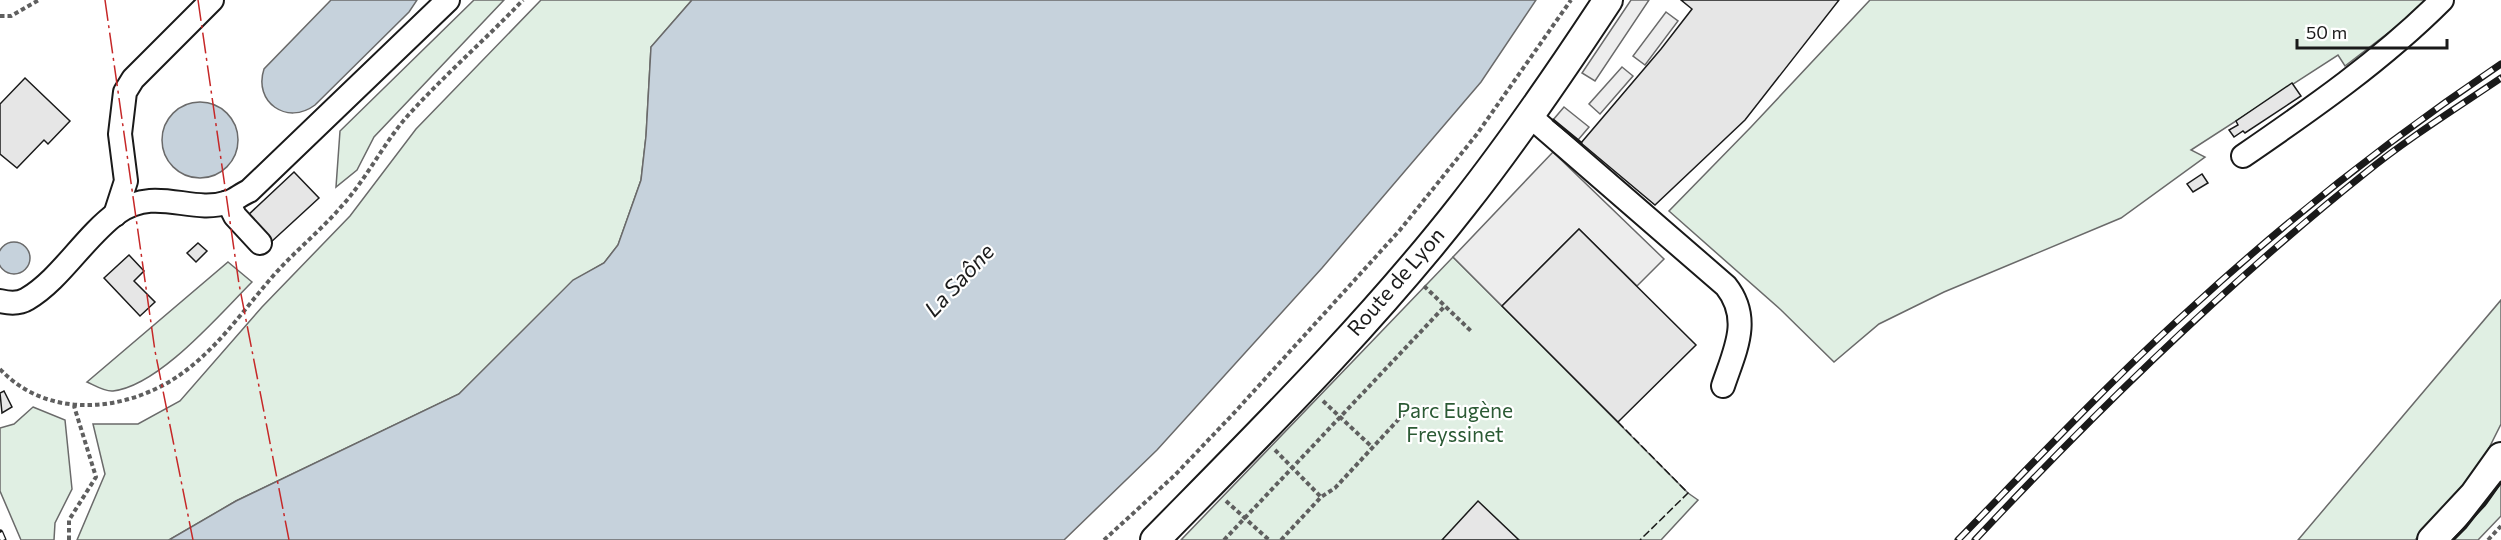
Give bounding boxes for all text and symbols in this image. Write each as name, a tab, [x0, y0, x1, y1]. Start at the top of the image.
scale bar	[2297, 12, 2447, 50]
text: 50 m	[2306, 21, 2347, 43]
street label: Route de Lyon	[1341, 222, 1449, 340]
water label: La Saône	[918, 237, 999, 322]
park label: Parc Eugène Freyssinet	[1397, 397, 1513, 446]

